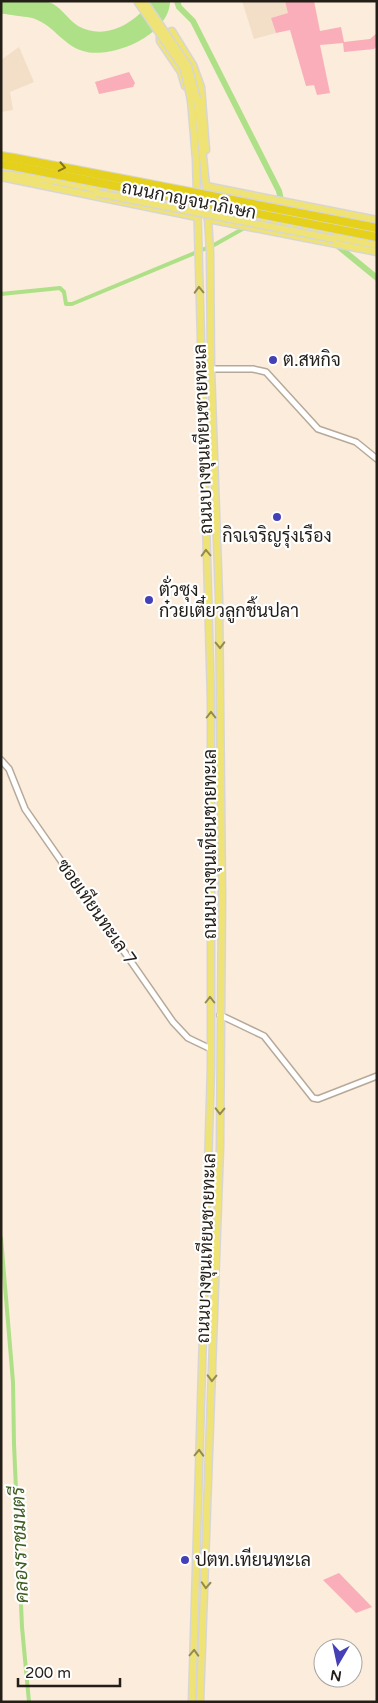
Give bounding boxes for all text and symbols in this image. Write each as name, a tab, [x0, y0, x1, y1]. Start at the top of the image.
one-way arrow	[58, 162, 67, 172]
street label: ถนนกาญจนาภิเษก	[120, 176, 258, 224]
one-way arrow	[193, 286, 204, 294]
street label: ถนนบางขุนเทียนชายทะเล	[187, 343, 218, 535]
place label: ต.สหกิจ	[283, 349, 341, 371]
marker: ต.สหกิจ	[267, 354, 279, 366]
marker: กิจเจริญรุ่งเรือง	[271, 511, 283, 523]
place label: กิจเจริญรุ่งเรือง	[222, 524, 332, 548]
one-way arrow	[201, 549, 212, 557]
place label: ตั่วซุง ก๋วยเตี๋ยวลูกชิ้นปลา	[159, 575, 299, 624]
marker: ตั่วซุง ก๋วยเตี๋ยวลูกชิ้นปลา	[143, 594, 155, 606]
one-way arrow	[215, 642, 225, 650]
one-way arrow	[206, 711, 216, 719]
street label: ถนนบางขุนเทียนชายทะเล	[197, 749, 222, 939]
street label: ซอยเทียนทะเล 7	[52, 854, 143, 969]
one-way arrow	[205, 996, 215, 1004]
one-way arrow	[215, 1108, 225, 1115]
street label: ถนนบางขุนเทียนชายทะเล	[190, 1152, 221, 1344]
one-way arrow	[207, 1375, 218, 1383]
one-way arrow	[194, 1448, 205, 1456]
water label: คลองราชมนตรี	[5, 1485, 33, 1604]
place label: ปตท.เทียนทะเล	[195, 1547, 311, 1571]
marker: ปตท.เทียนทะเล	[179, 1554, 191, 1566]
one-way arrow	[200, 1582, 211, 1590]
north arrow	[313, 1638, 363, 1688]
one-way arrow	[188, 1649, 199, 1657]
scale bar	[18, 1656, 120, 1688]
text: 200 m	[25, 1664, 71, 1682]
text: N	[329, 1666, 343, 1685]

